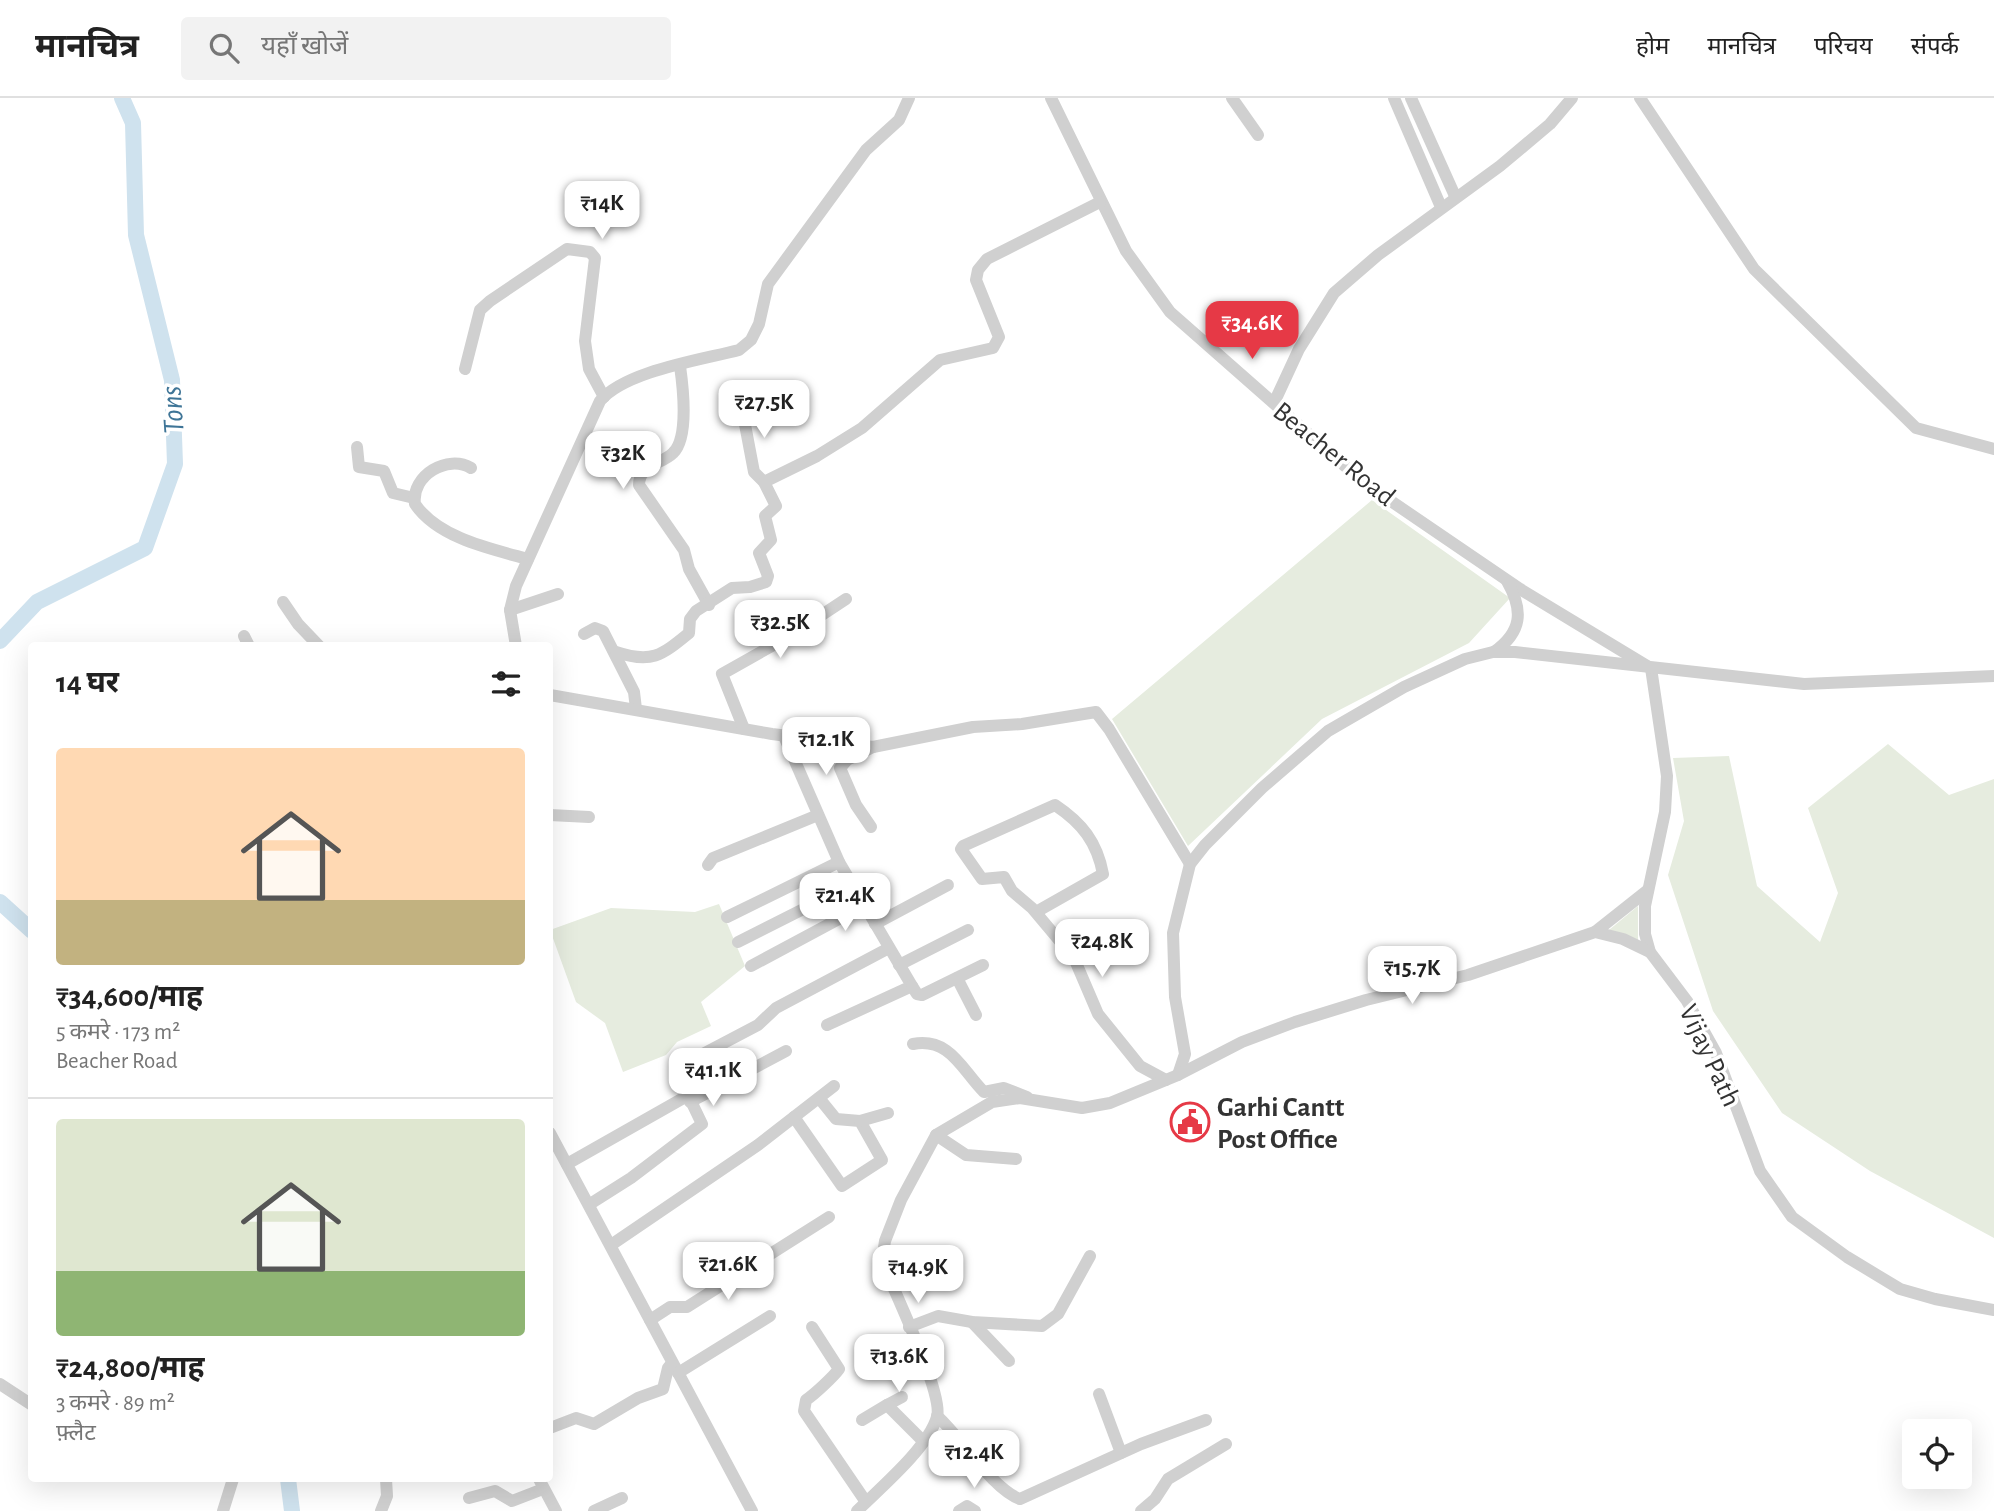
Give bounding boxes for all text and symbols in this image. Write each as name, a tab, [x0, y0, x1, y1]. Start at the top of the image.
search box	[181, 17, 671, 80]
icon: search	[205, 29, 243, 67]
text: मानचित्र	[35, 31, 139, 64]
text: यहाँ खोजें	[261, 33, 348, 59]
text: होम	[1636, 35, 1669, 59]
text: मानचित्र	[1707, 35, 1776, 59]
text: परिचय	[1814, 35, 1873, 59]
text: संपर्क	[1911, 35, 1959, 59]
pin: ₹14K	[561, 181, 643, 241]
text: ₹14K	[581, 192, 623, 215]
pin: ₹34.6K	[1195, 302, 1309, 361]
text: ₹34.6K	[1222, 312, 1282, 335]
pin: ₹27.5K	[707, 380, 821, 440]
water label: Tons	[156, 384, 190, 435]
text: ₹27.5K	[734, 391, 794, 414]
street label: Beacher Road	[1267, 397, 1400, 512]
pin: ₹32K	[582, 432, 664, 491]
text: ₹32K	[601, 442, 645, 465]
pin: ₹32.5K	[723, 601, 837, 660]
text: ₹32.5K	[750, 611, 810, 634]
icon: filters	[487, 665, 525, 703]
text: 14 घर	[56, 668, 119, 698]
pin: ₹12.1K	[769, 718, 883, 777]
text: ₹12.1K	[798, 728, 854, 751]
icon: home	[228, 793, 354, 919]
pin: ₹21.4K	[788, 874, 902, 933]
text: ₹21.4K	[815, 884, 875, 907]
pin: ₹24.8K	[1045, 920, 1159, 979]
text: ₹24.8K	[1071, 930, 1133, 953]
pin: ₹15.7K	[1355, 946, 1469, 1006]
text: ₹15.7K	[1384, 957, 1440, 980]
text: ₹34,600/माह	[56, 982, 203, 1012]
street label: Vijay Path	[1673, 1000, 1745, 1111]
text: 5 कमरे · 173 m²	[56, 1021, 180, 1044]
pin: ₹41.1K	[656, 1048, 770, 1108]
text: Beacher Road	[56, 1050, 178, 1073]
text: ₹41.1K	[685, 1059, 741, 1082]
place label: Garhi Cantt Post Office	[1217, 1094, 1345, 1154]
public building icon: Garhi Cantt Post Office	[1169, 1101, 1211, 1143]
icon: home	[228, 1164, 354, 1290]
pin: ₹21.6K	[671, 1242, 785, 1302]
pin: ₹14.9K	[861, 1246, 975, 1305]
text: ₹21.6K	[699, 1253, 757, 1276]
text: ₹14.9K	[888, 1256, 948, 1279]
pin: ₹13.6K	[842, 1334, 956, 1394]
text: ₹13.6K	[870, 1345, 928, 1368]
text: ₹24,800/माह	[56, 1353, 205, 1383]
text: 3 कमरे · 89 m²	[56, 1392, 175, 1415]
map controls	[1902, 1419, 1972, 1489]
button: locate	[1902, 1419, 1972, 1489]
text: फ़्लैट	[56, 1422, 96, 1445]
pin: ₹12.4K	[917, 1430, 1031, 1490]
text: ₹12.4K	[944, 1441, 1004, 1464]

